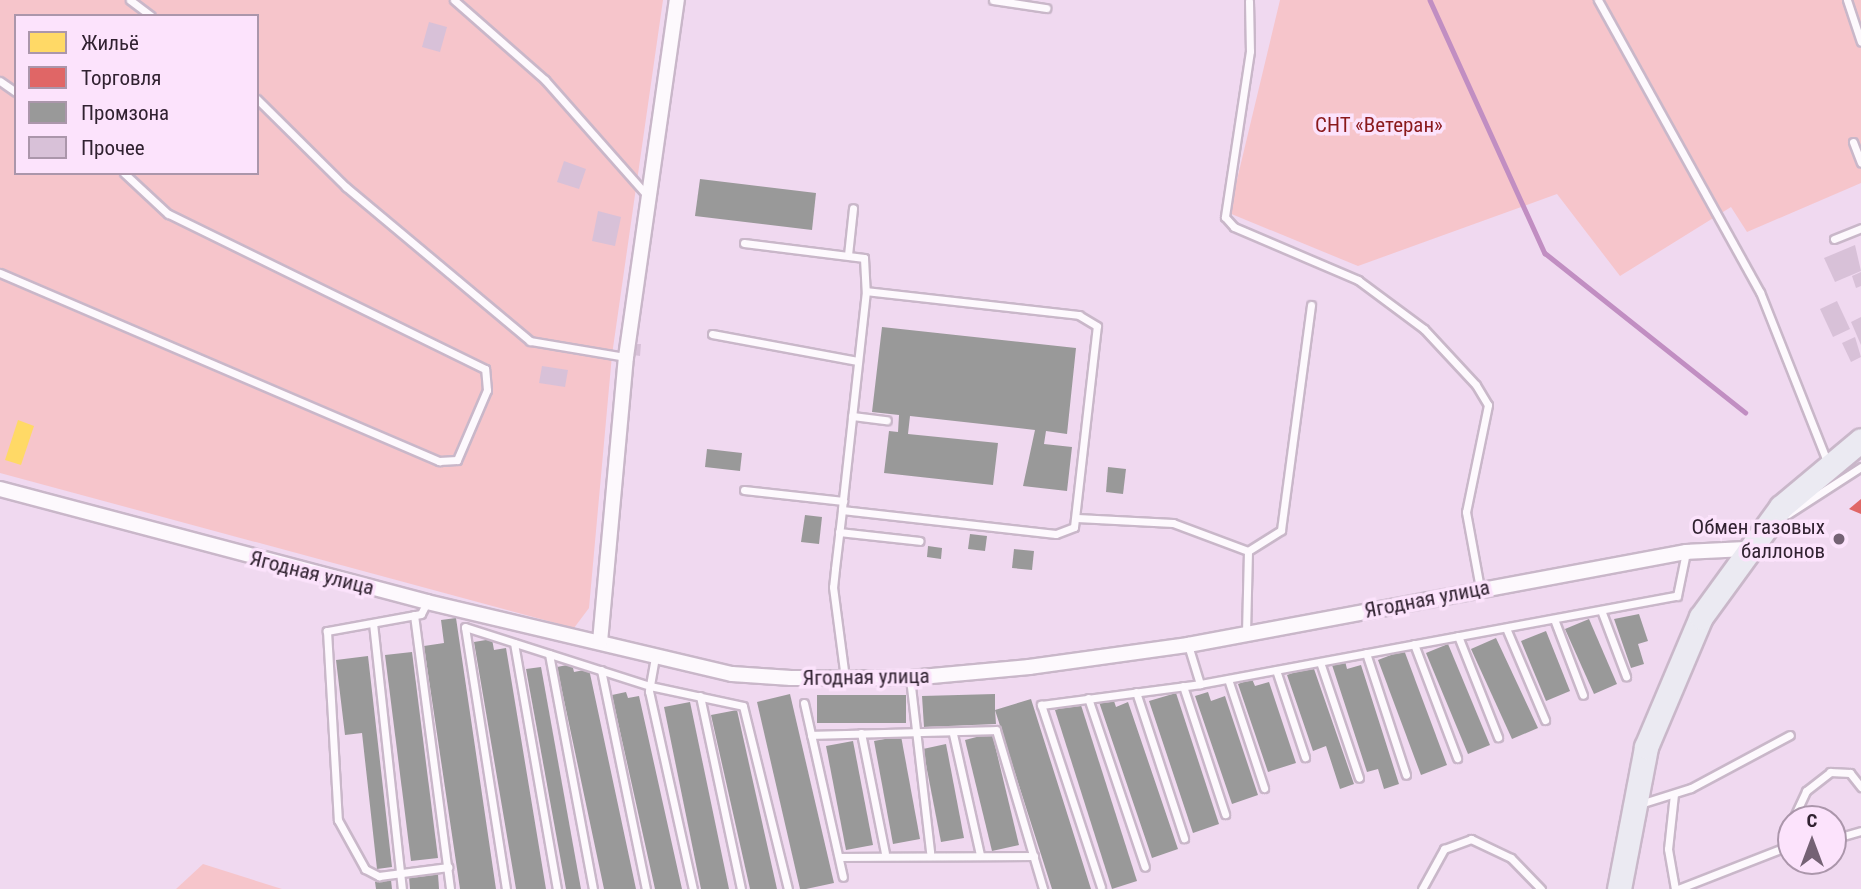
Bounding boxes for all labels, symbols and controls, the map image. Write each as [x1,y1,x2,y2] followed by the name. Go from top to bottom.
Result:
[14,14,259,175] legend
[81,31,139,55] text: Жильё
[81,66,161,90] text: Торговля
[81,101,169,125] text: Промзона
[1315,112,1443,138] park label: СНТ «Ветеран»
[81,136,145,160] text: Прочее
[1692,514,1825,564] place label: Обмен газовых баллонов
[1831,531,1847,547] marker: Обмен газовых баллонов
[247,545,377,601] street label: Ягодная улица
[1362,575,1492,623] street label: Ягодная улица
[802,663,930,691] street label: Ягодная улица
[1777,805,1847,875] north arrow
[1807,809,1817,832] text: С

